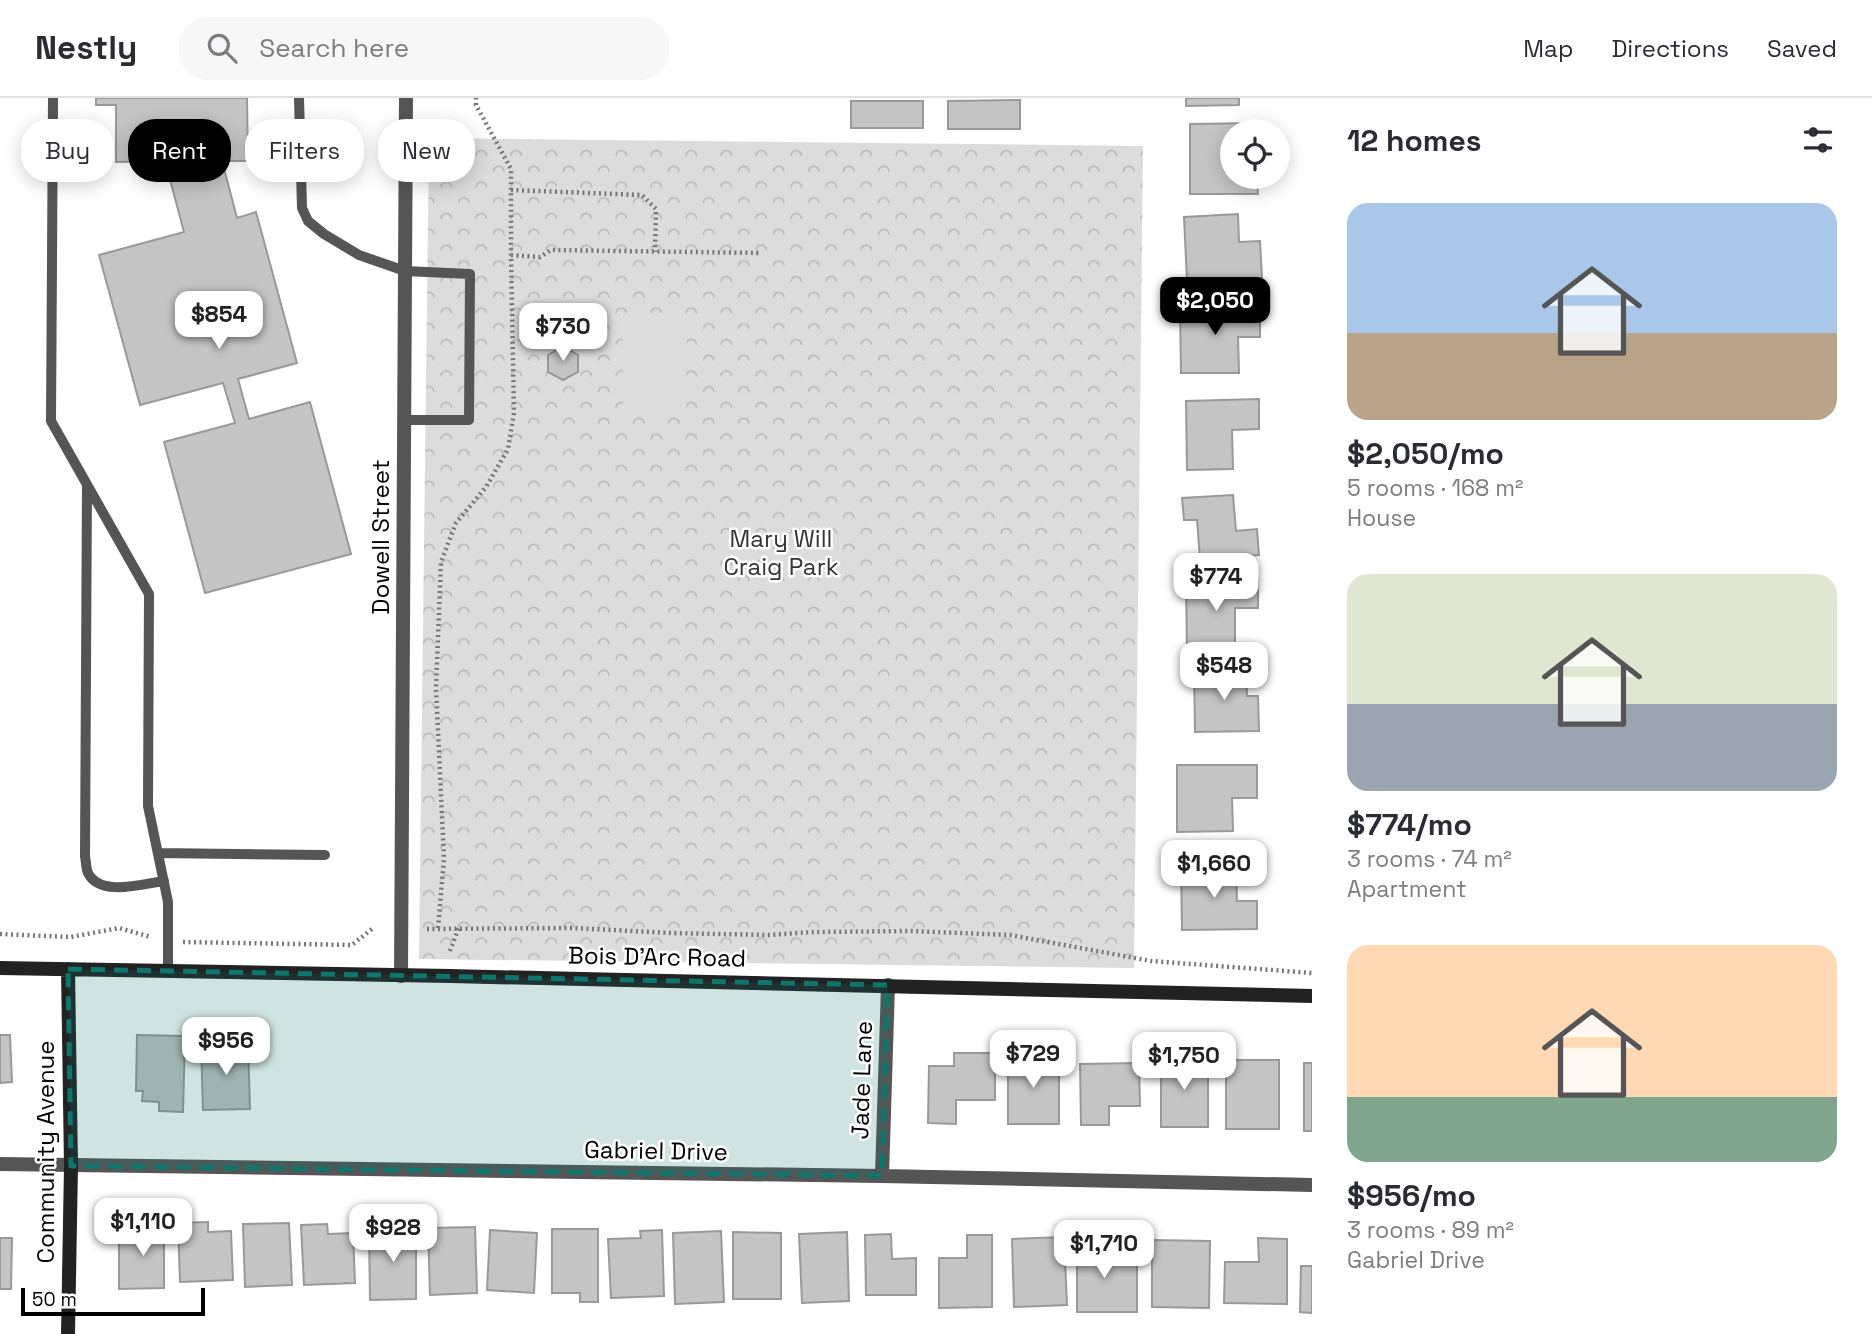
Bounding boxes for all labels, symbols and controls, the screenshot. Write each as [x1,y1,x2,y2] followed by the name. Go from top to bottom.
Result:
[179,17,669,80] search box
[35,27,137,69] text: Nestly
[203,29,241,67] icon: search
[259,31,409,65] text: Search here
[1523,33,1573,64] text: Map
[1611,33,1729,64] text: Directions
[1767,33,1837,64] text: Saved
[21,119,114,182] chip: Buy
[128,119,231,182] chip: Rent
[245,119,364,182] chip: Filters
[378,119,475,182] chip: New
[1220,119,1290,189] map controls
[1220,119,1290,189] button: locate
[1347,121,1482,160] text: 12 homes
[1799,121,1837,159] icon: filters
[1529,248,1655,374] icon: home
[1158,278,1272,337] pin: $2,050
[1176,285,1254,315] text: $2,050
[178,292,260,351] pin: $854
[191,299,247,329] text: $854
[522,303,604,363] pin: $730
[535,311,591,341] text: $730
[1347,434,1504,473] text: $2,050/mo
[365,460,396,614] street label: Dowell Street
[1347,473,1524,503] text: 5 rooms · 168 m²
[1347,503,1416,533] text: House
[723,523,839,582] park label: Mary Will Craig Park
[1175,554,1257,613] pin: $774
[1190,561,1243,591] text: $774
[1529,619,1655,745] icon: home
[1183,642,1265,702] pin: $548
[1196,650,1252,680] text: $548
[1347,805,1472,844] text: $774/mo
[1157,840,1271,900] pin: $1,660
[1347,844,1512,874] text: 3 rooms · 74 m²
[1177,848,1251,878] text: $1,660
[1347,874,1467,904] text: Apartment
[568,939,746,974] street label: Bois D'Arc Road
[1529,990,1655,1116] icon: home
[185,1018,267,1077] pin: $956
[844,1020,879,1140] street label: Jade Lane
[198,1025,254,1055] text: $956
[992,1030,1074,1090] pin: $729
[1127,1032,1241,1092] pin: $1,750
[1006,1038,1060,1068] text: $729
[1148,1040,1220,1070] text: $1,750
[30,1041,61,1263] street label: Community Avenue
[584,1134,728,1167] street label: Gabriel Drive
[1347,1176,1476,1215] text: $956/mo
[86,1198,200,1258] pin: $1,110
[352,1204,434,1264] pin: $928
[110,1206,176,1236] text: $1,110
[365,1212,421,1242] text: $928
[1347,1215,1514,1245] text: 3 rooms · 89 m²
[1047,1220,1161,1280] pin: $1,710
[1070,1228,1138,1258] text: $1,710
[1347,1245,1485,1275] text: Gabriel Drive
[21,1285,205,1317] scale bar
[32,1287,77,1312] text: 50 m

